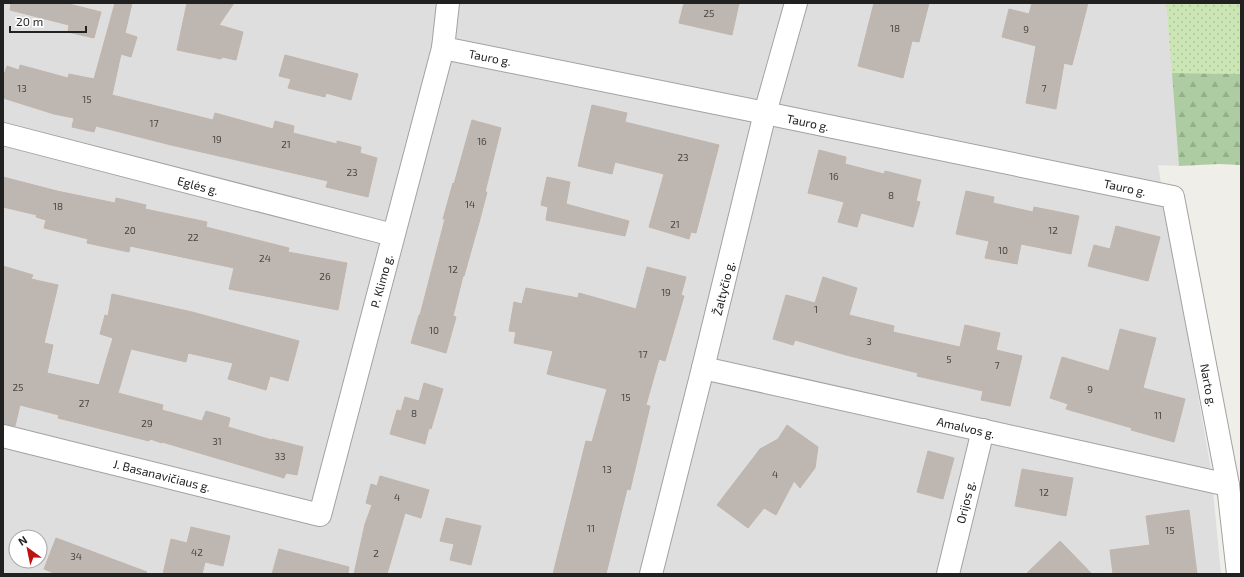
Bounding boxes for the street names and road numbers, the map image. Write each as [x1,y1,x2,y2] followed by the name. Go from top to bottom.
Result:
[468,46,512,68] street label: Tauro g.
[786,111,830,133] street label: Tauro g.
[176,173,220,197] street label: Eglės g.
[1103,176,1147,198] street label: Tauro g.
[367,253,395,309] street label: P. Klimo g.
[709,259,737,317] street label: Žaltyčio g.
[1198,362,1220,408] street label: Narto g.
[936,414,996,440] street label: Amalvos g.
[112,456,212,494] street label: J. Basanavičiaus g.
[953,479,978,525] street label: Orijos g.

